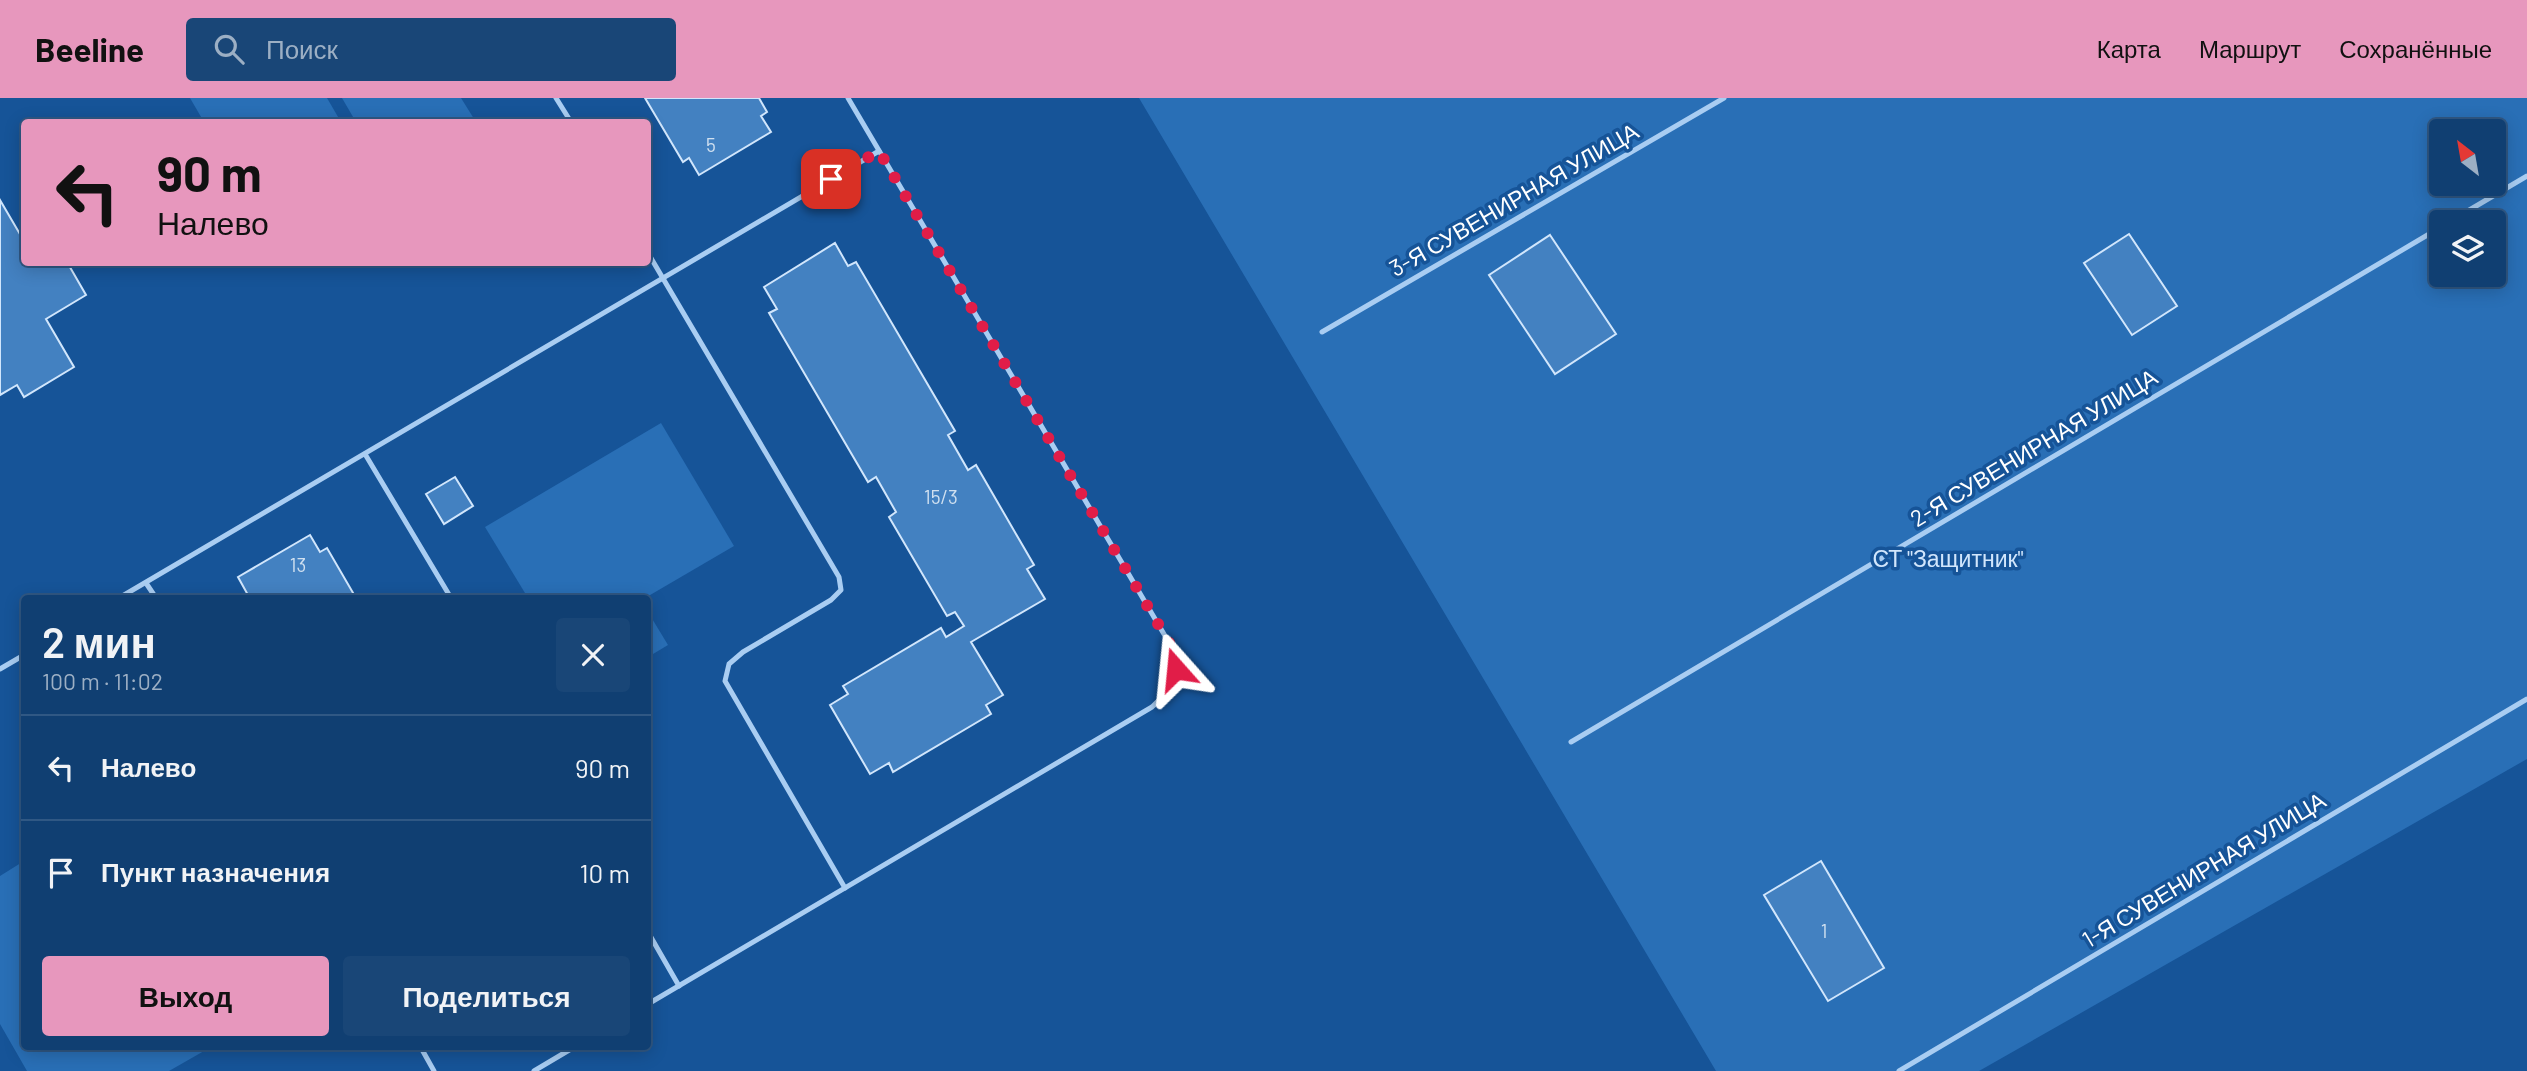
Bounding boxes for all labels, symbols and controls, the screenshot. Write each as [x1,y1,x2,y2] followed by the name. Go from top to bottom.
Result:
[186,18,676,81] search box
[35,29,144,69] text: Beeline
[210,30,248,68] icon: search
[266,33,338,64] text: Поиск
[2097,34,2161,63] text: Карта
[2199,34,2301,63] text: Маршрут
[2339,34,2492,63] text: Сохранённые
[1384,116,1643,282] street label: 3-Я СУВЕНИРНАЯ УЛИЦА
[2429,119,2506,196] north arrow
[2429,119,2506,287] map controls
[706,133,716,156] house number: 5
[157,143,262,202] text: 90 m
[42,147,133,238] icon: left
[801,149,861,209] pin
[812,160,850,198] icon: arrive
[157,203,269,241] text: Налево
[2429,210,2506,287] button: layers
[1905,362,2163,532] street label: 2-Я СУВЕНИРНАЯ УЛИЦА
[924,485,958,508] house number: 15/3
[1872,544,2024,572] park label: СТ "Защитник"
[290,553,306,576] house number: 13
[42,616,156,666] text: 2 мин
[556,618,630,692] button: close
[1139,632,1213,706] position arrow
[42,667,163,695] text: 100 m · 11:02
[42,749,80,787] icon: left
[101,751,196,782] text: Налево
[575,752,630,783] text: 90 m
[2077,785,2331,953] street label: 1-Я СУВЕНИРНАЯ УЛИЦА
[42,854,80,892] icon: arrive
[101,856,330,887] text: Пункт назначения
[580,857,630,888] text: 10 m
[1821,919,1827,942] house number: 1
[42,956,329,1036] button: Выход
[343,956,630,1036] button: Поделиться

